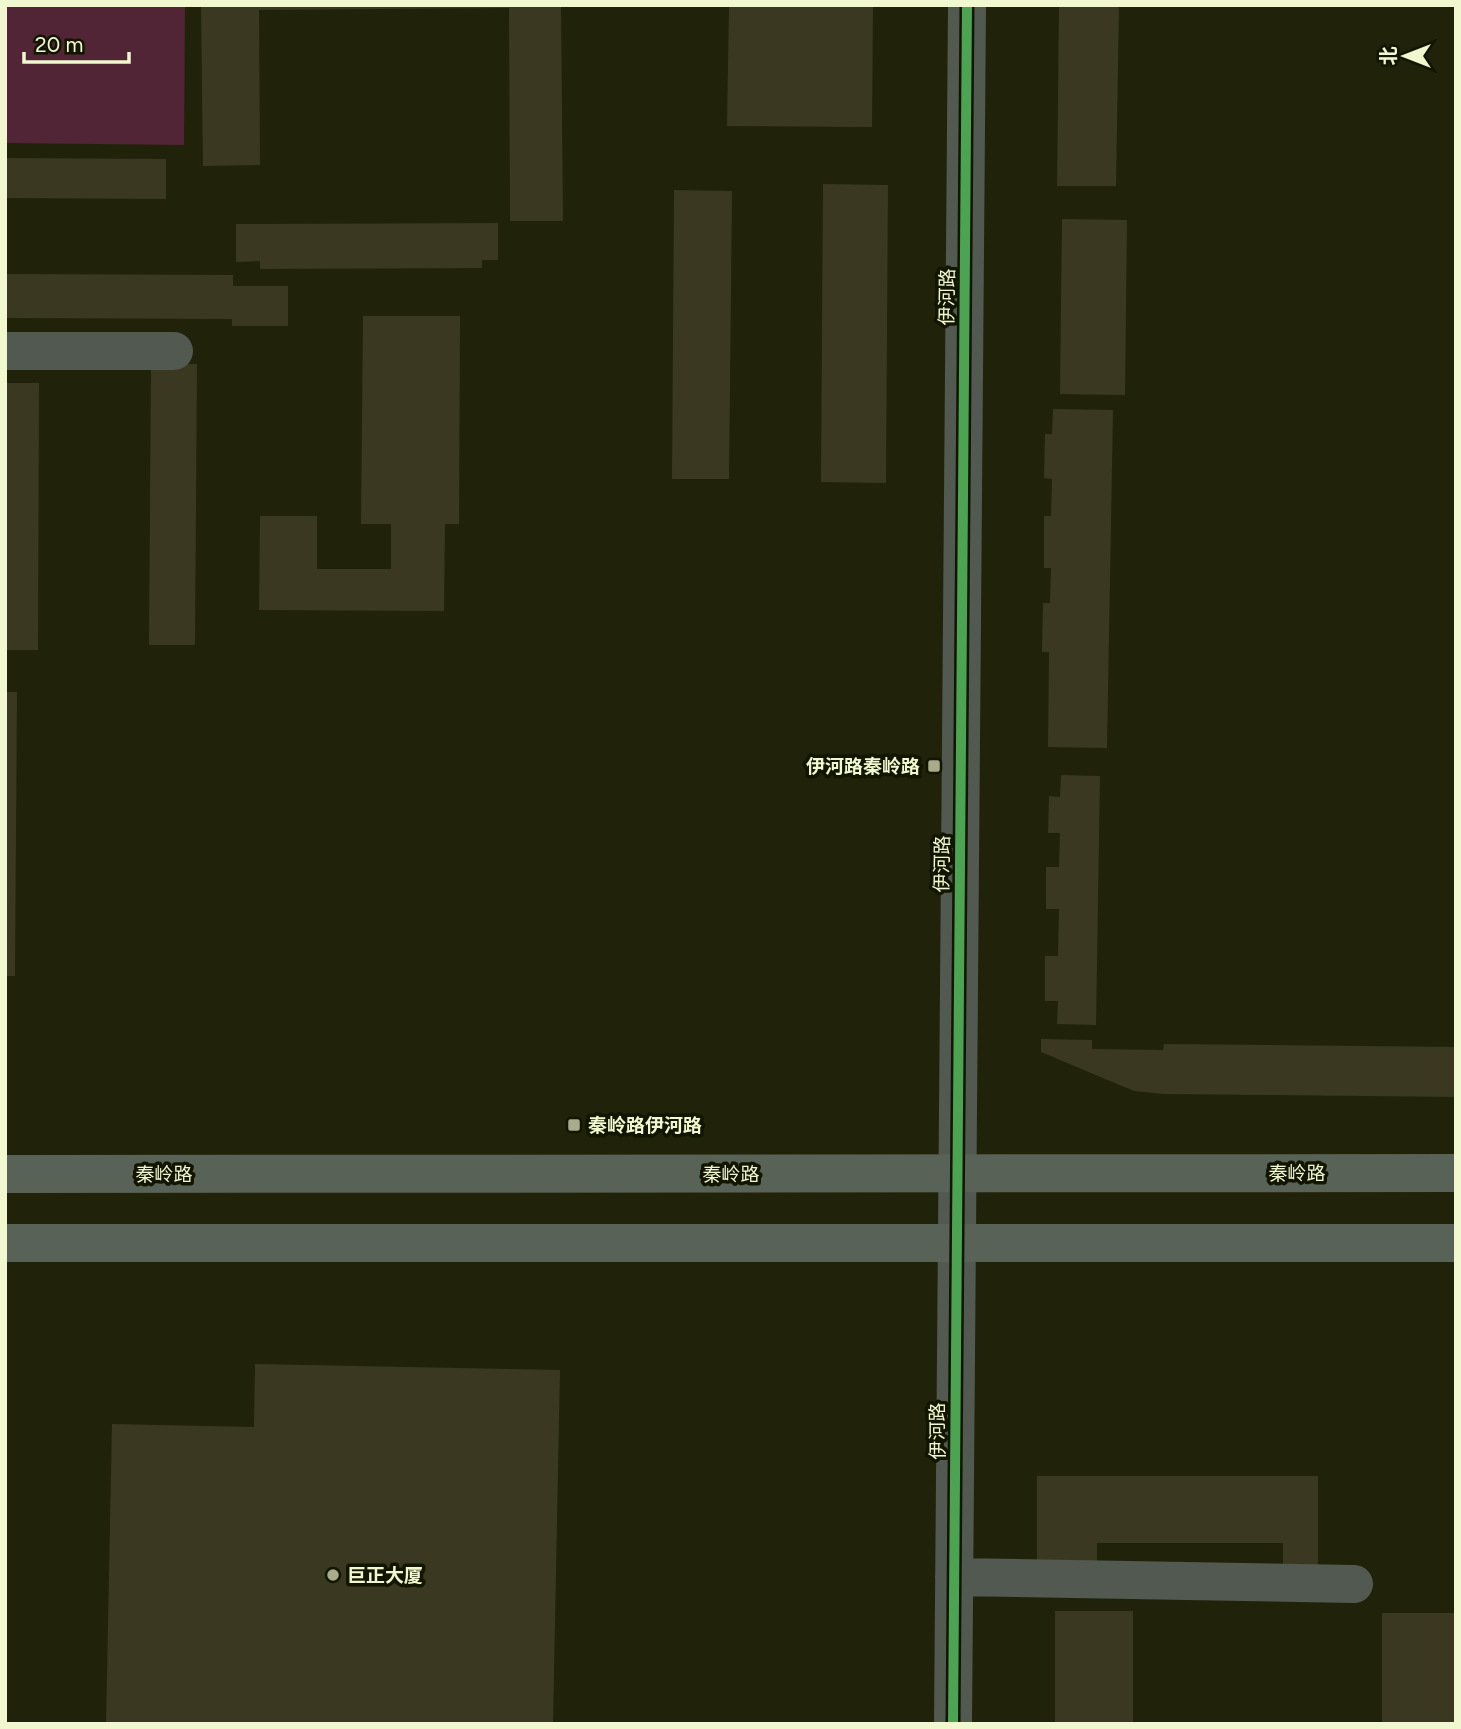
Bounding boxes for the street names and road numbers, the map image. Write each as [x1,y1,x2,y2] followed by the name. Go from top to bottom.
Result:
[935,268,959,326] street label: 伊河路
[930,835,954,893] street label: 伊河路
[1268,1162,1326,1185] street label: 秦岭路
[135,1163,193,1186] street label: 秦岭路
[702,1163,760,1186] street label: 秦岭路
[926,1402,949,1460] street label: 伊河路

